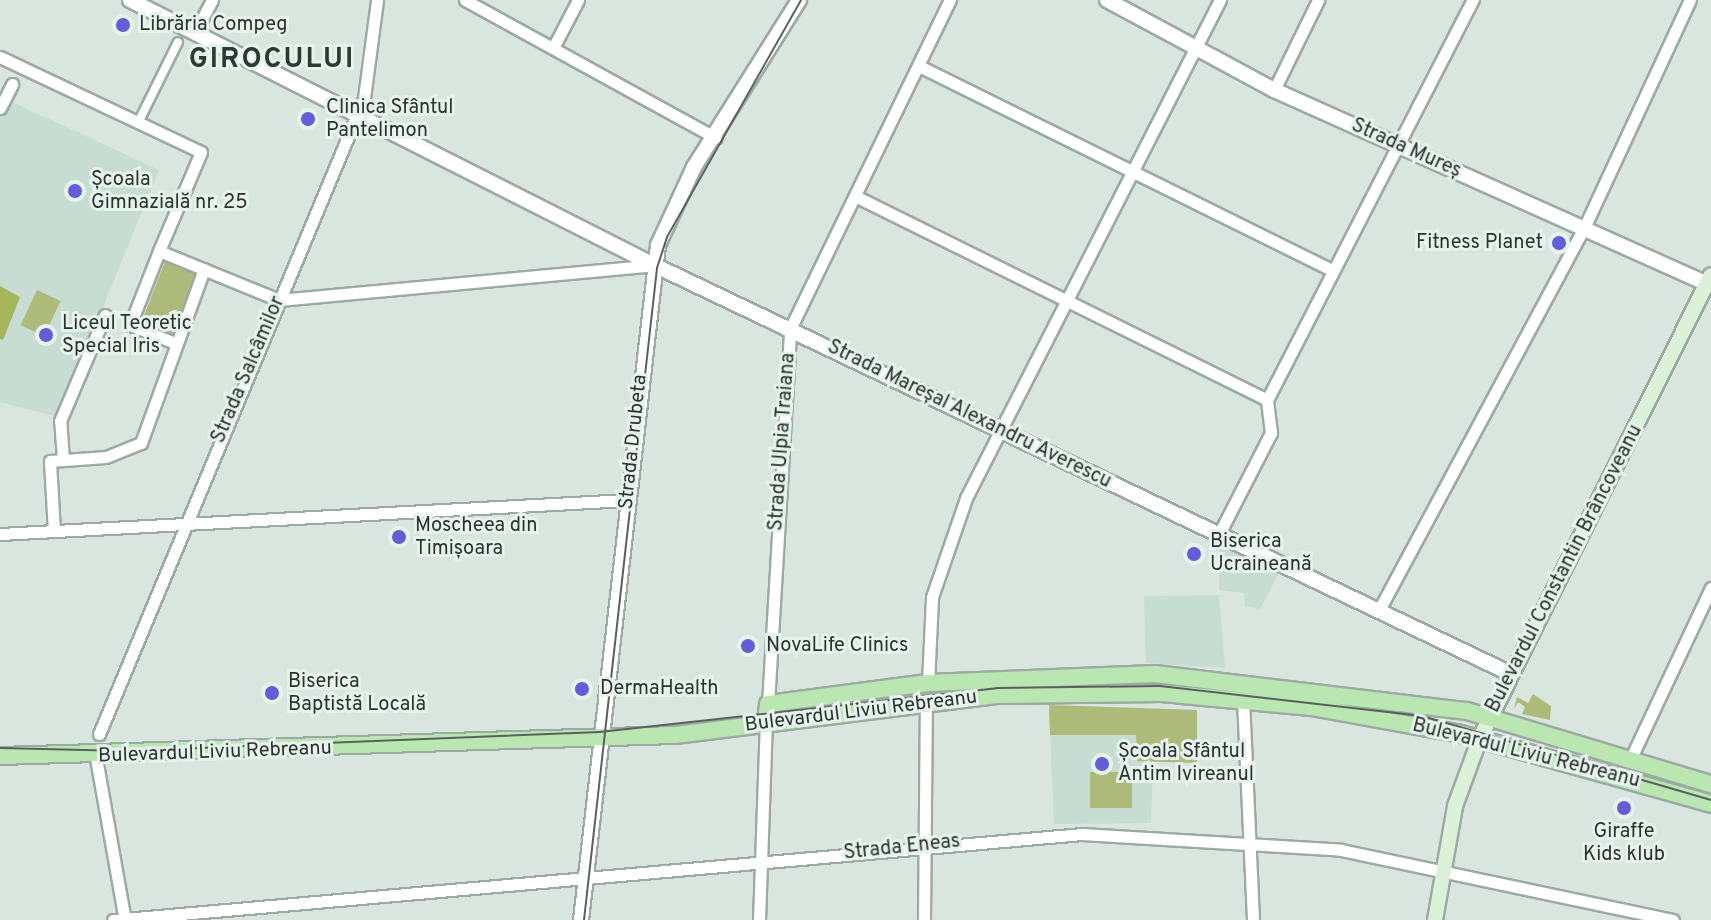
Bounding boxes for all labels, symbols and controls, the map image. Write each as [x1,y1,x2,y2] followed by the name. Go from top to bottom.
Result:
[139,13,288,37] place label: Librăria Compeg
[114,16,132,34] marker: Librăria Compeg
[189,43,355,77] district label: GIROCULUI
[326,96,454,143] place label: Clinica Sfântul Pantelimon
[297,108,319,130] marker: Clinica Sfântul Pantelimon
[1347,114,1465,184] street label: Strada Mureș
[91,168,248,215] place label: Școala Gimnazială nr. 25
[66,182,84,200] marker: Școala Gimnazială nr. 25
[1416,231,1543,255] place label: Fitness Planet
[1550,234,1568,252] marker: Fitness Planet
[207,293,291,447] street label: Strada Salcâmilor
[62,312,192,359] place label: Liceul Teoretic Special Iris
[37,326,55,344] marker: Liceul Teoretic Special Iris
[822,335,1116,495] street label: Strada Mareșal Alexandru Averescu
[765,352,801,532] street label: Strada Ulpia Traiana
[615,373,653,511] street label: Strada Drubeta
[1482,421,1648,717] street label: Bulevardul Constantin Brâncoveanu
[415,514,537,561] place label: Moscheea din Timișoara
[390,528,408,546] marker: Moscheea din Timișoara
[1210,530,1312,577] place label: Biserica Ucraineană
[1185,545,1203,563] marker: Biserica Ucraineană
[766,634,908,658] place label: NovaLife Clinics
[737,635,759,657] marker: NovaLife Clinics
[288,670,426,717] place label: Biserica Baptistă Locală
[600,677,719,701] place label: DermaHealth
[571,678,593,700] marker: DermaHealth
[263,684,281,702] marker: Biserica Baptistă Locală
[744,686,978,738] street label: Bulevardul Liviu Rebreanu
[1410,714,1642,794] street label: Bulevardul Liviu Rebreanu
[98,737,332,769] street label: Bulevardul Liviu Rebreanu
[1118,740,1254,787] place label: Școala Sfântul Antim Ivireanul
[1093,755,1111,773] marker: Școala Sfântul Antim Ivireanul
[1615,799,1633,817] marker: Giraffe Kids klub
[1583,820,1665,867] place label: Giraffe Kids klub
[842,830,962,866] street label: Strada Eneas

